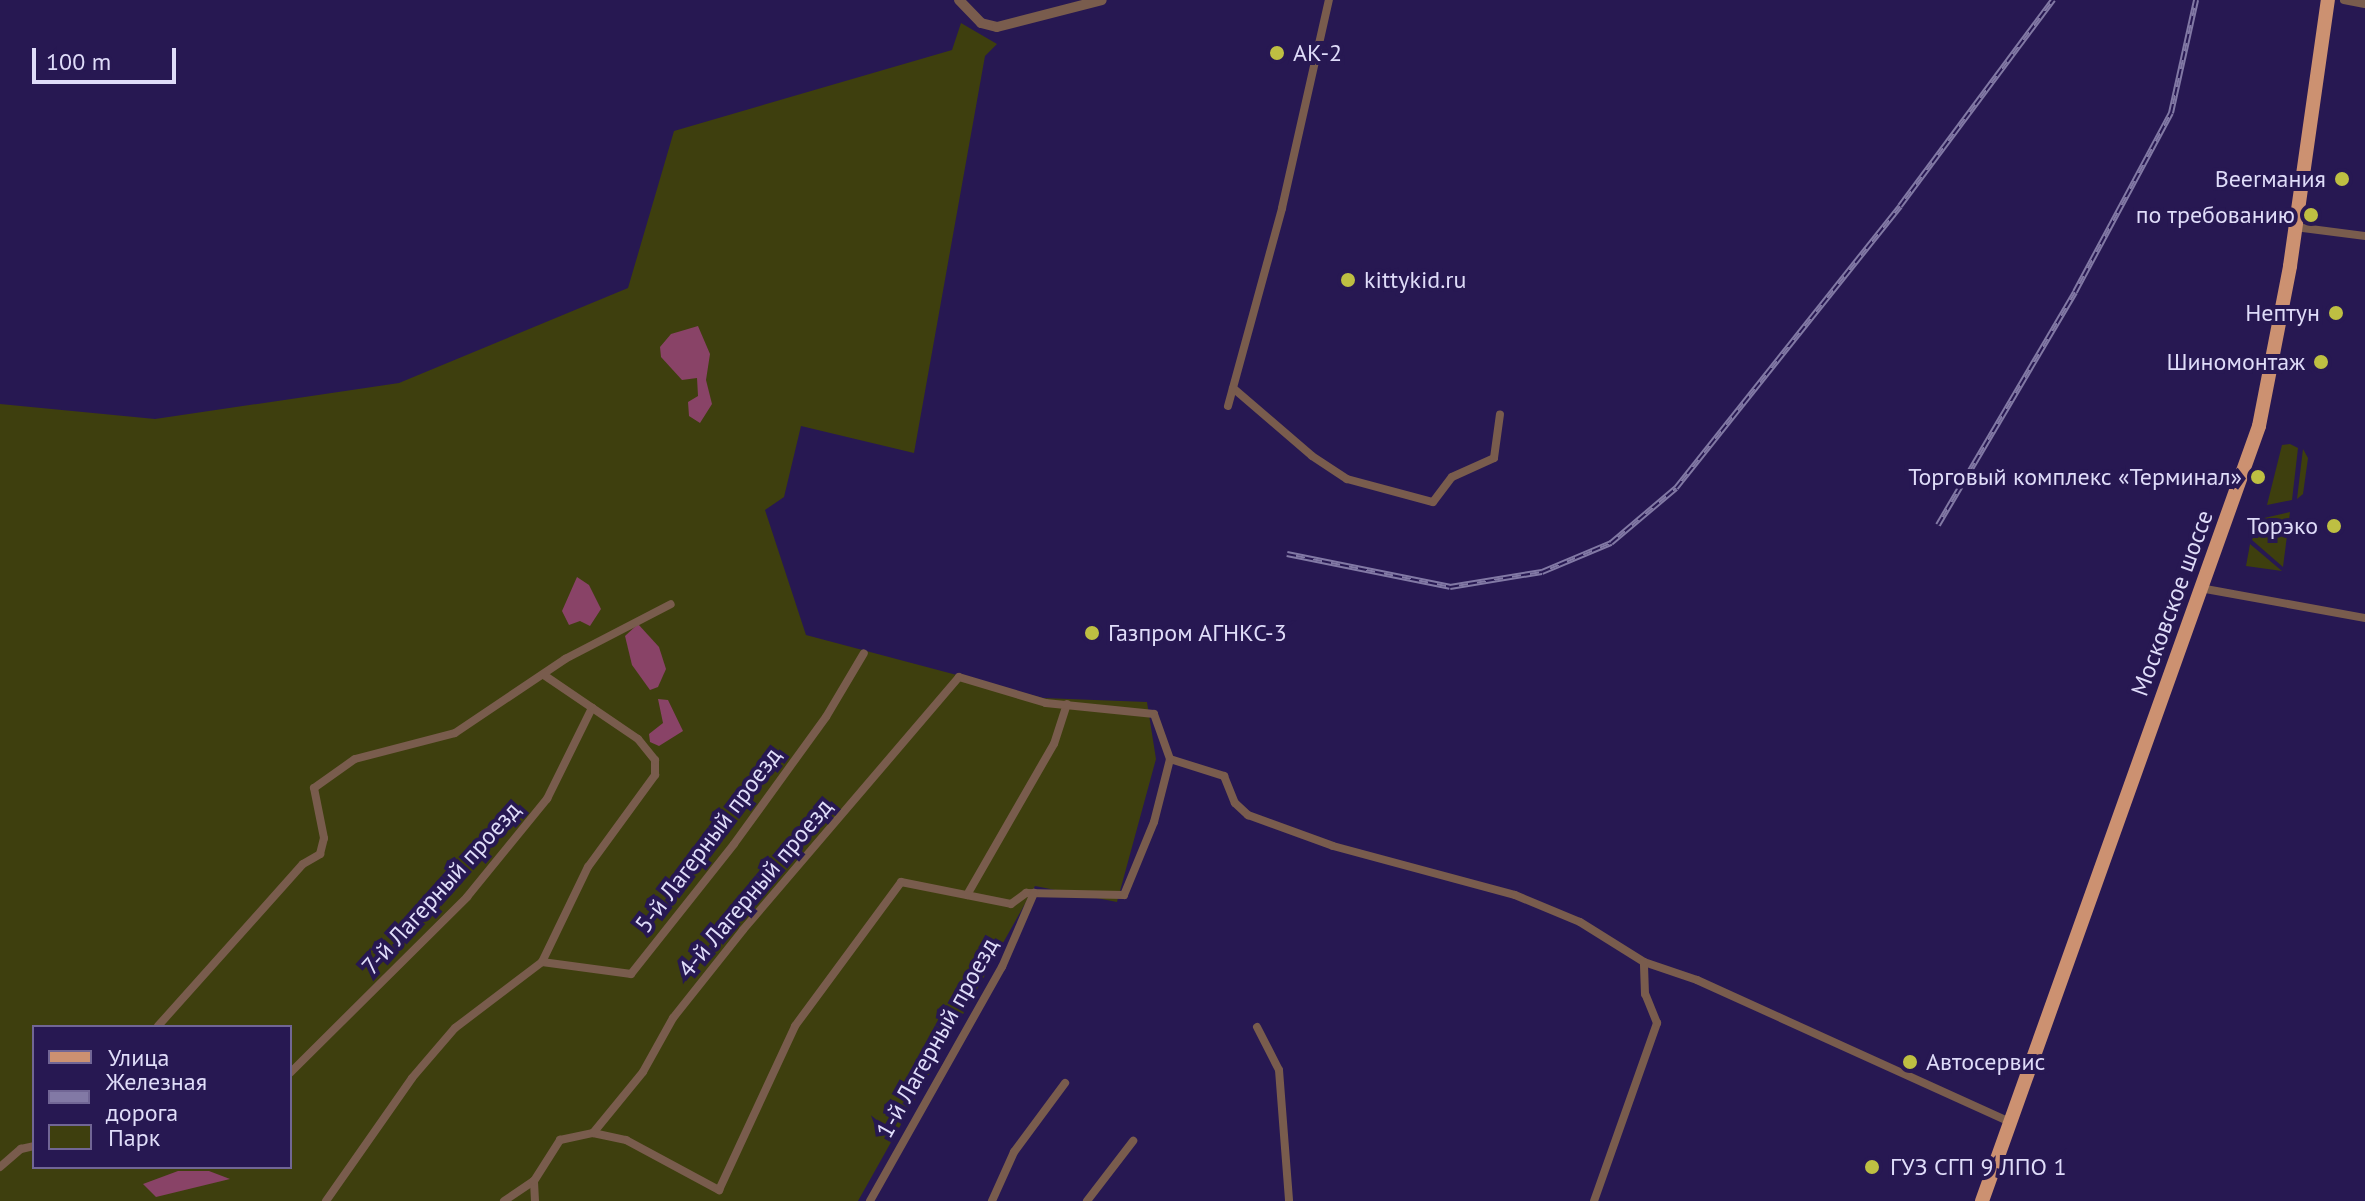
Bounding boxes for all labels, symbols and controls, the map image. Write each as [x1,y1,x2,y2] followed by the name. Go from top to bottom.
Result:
[36,32,180,82] scale bar
[1293,39,1342,67] place label: АК-2
[1268,44,1286,62] marker: АК-2
[46,46,111,77] text: 100 m
[2215,165,2326,193] place label: Beerмания
[2333,170,2351,188] marker: Beerмания
[2135,201,2295,229] place label: по требованию
[2302,206,2320,224] marker: по требованию
[1364,266,1466,294] place label: kittykid.ru
[1339,271,1357,289] marker: kittykid.ru
[2245,299,2320,327] place label: Нептун
[2327,304,2345,322] marker: Нептун
[2166,348,2305,376] place label: Шиномонтаж
[2312,353,2330,371] marker: Шиномонтаж
[1908,463,2242,491] place label: Торговый комплекс «Терминал»
[2249,468,2267,486] marker: Торговый комплекс «Терминал»
[2125,506,2219,700] street label: Московское шоссе
[2247,512,2318,540] place label: Торэко
[2325,517,2343,535] marker: Торэко
[1108,619,1288,647] place label: Газпром АГНКС-3
[1083,624,1101,642] marker: Газпром АГНКС-3
[629,742,787,938] street label: 5-й Лагерный проезд
[672,793,838,983] street label: 4-й Лагерный проезд
[356,796,526,980] street label: 7-й Лагерный проезд
[870,933,1004,1143] street label: 1-й Лагерный проезд
[32,1025,292,1169] legend
[108,1042,169,1073] text: Улица
[1926,1048,2045,1076] place label: Автосервис
[1901,1053,1919,1071] marker: Автосервис
[106,1066,207,1128] text: Железная дорога
[108,1122,160,1153] text: Парк
[1890,1153,2067,1181] place label: ГУЗ СГП 9 ЛПО 1
[1861,1156,1883,1178] marker: ГУЗ СГП 9 ЛПО 1

